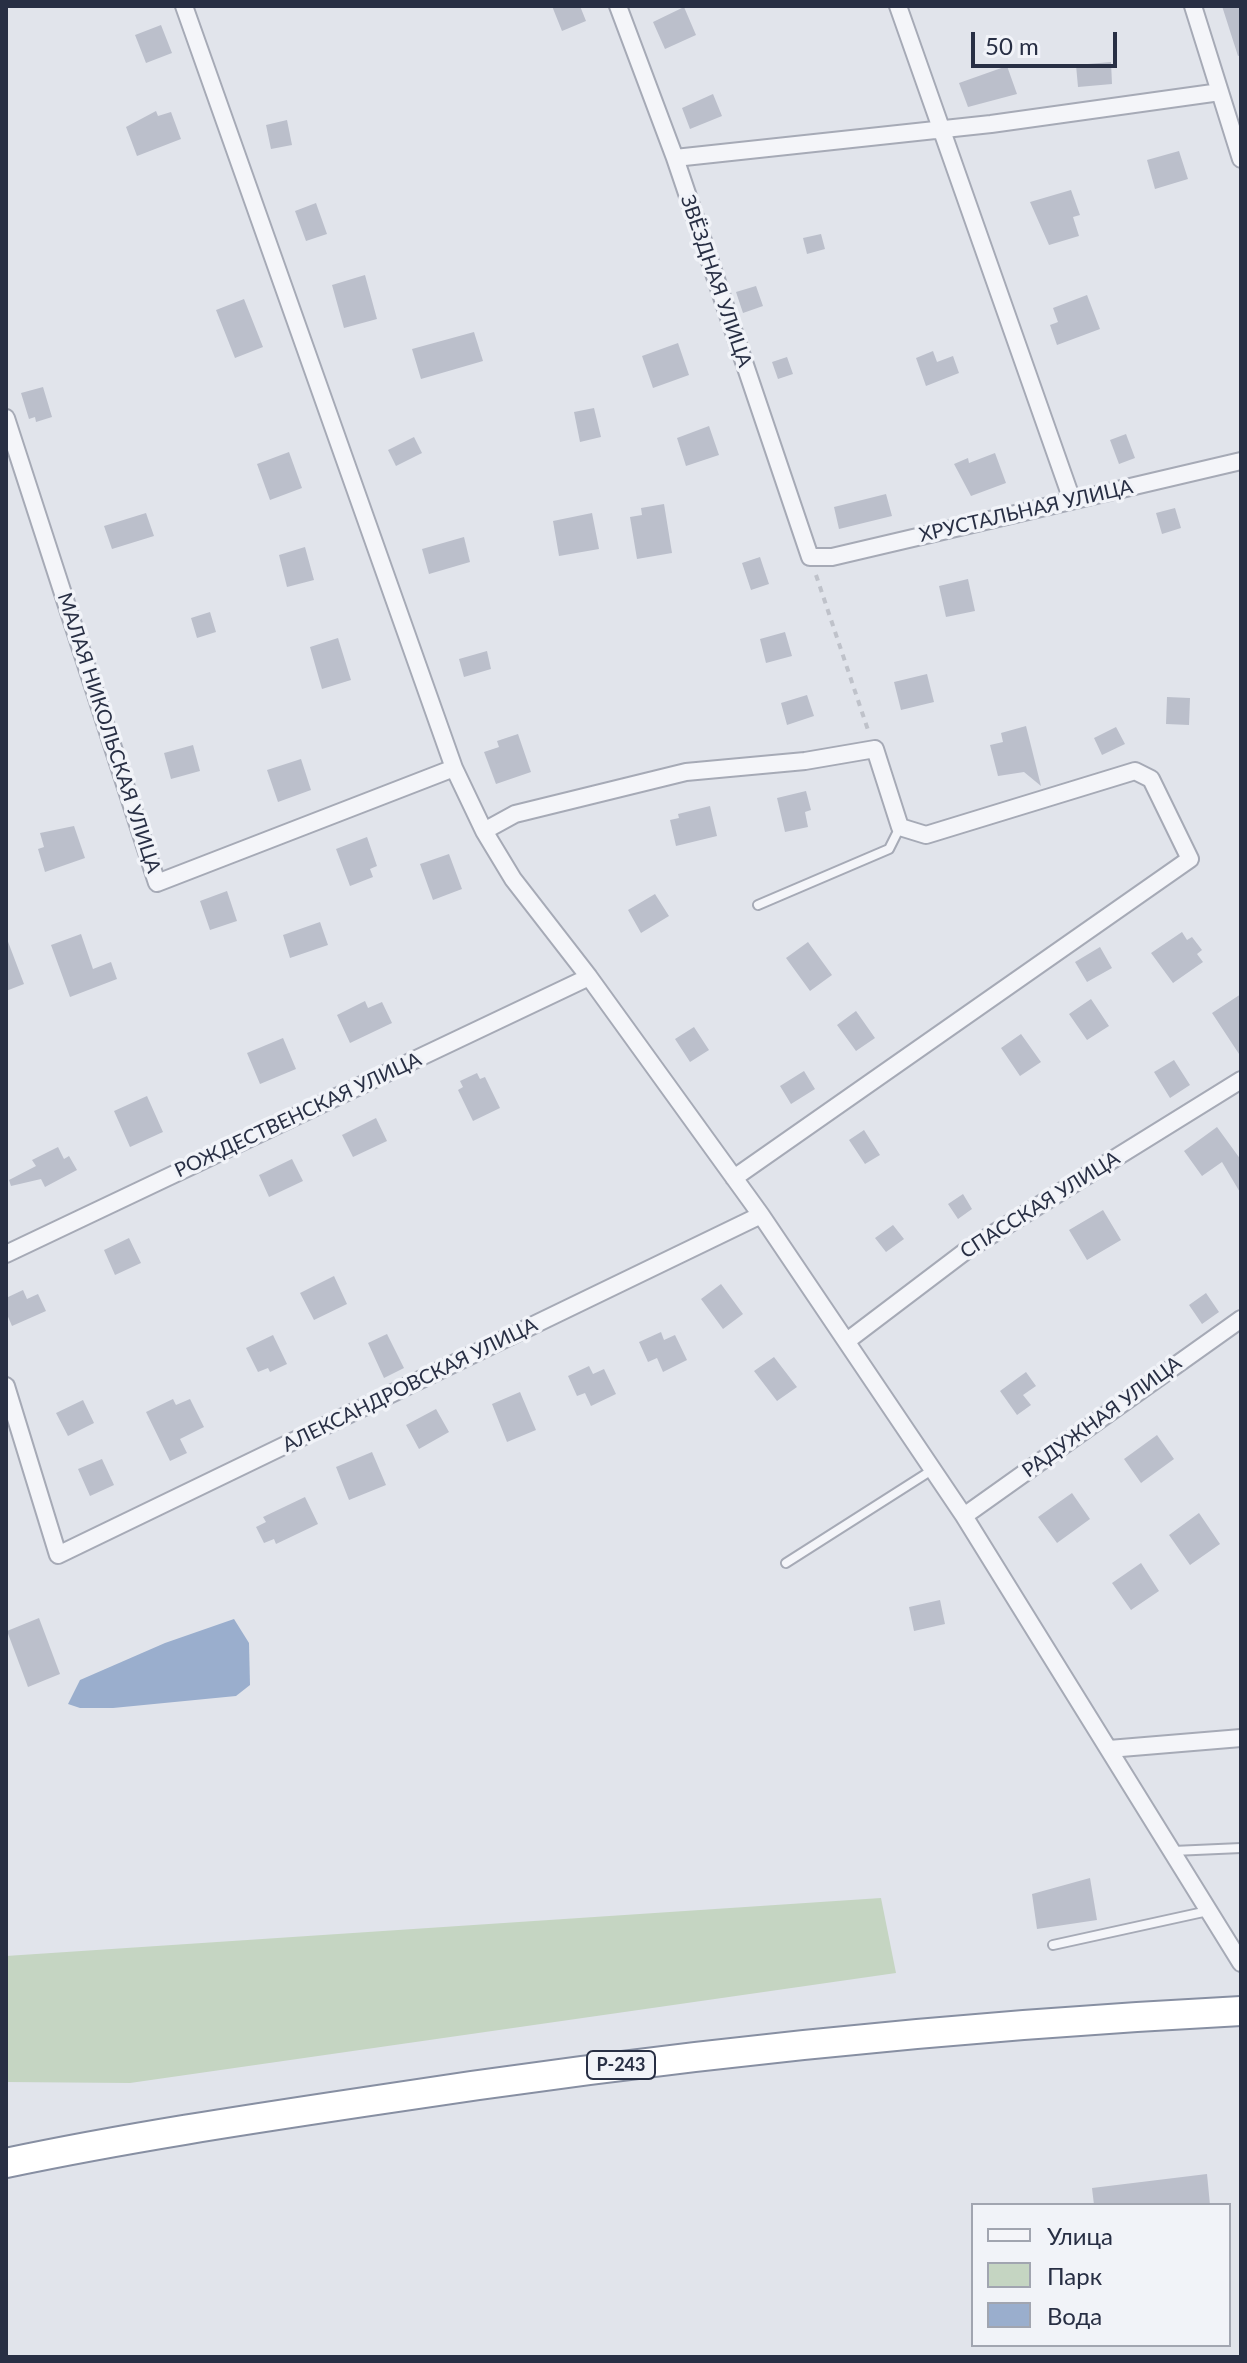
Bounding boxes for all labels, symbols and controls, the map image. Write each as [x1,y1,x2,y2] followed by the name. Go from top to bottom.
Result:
[975,16,1121,66] scale bar
[985,31,1039,60] text: 50 m
[675,192,757,370] street label: ЗВЁЗДНАЯ УЛИЦА
[917,475,1135,547] street label: ХРУСТАЛЬНАЯ УЛИЦА
[52,590,166,876] street label: МАЛАЯ НИКОЛЬСКАЯ УЛИЦА
[171,1047,425,1183] street label: РОЖДЕСТВЕНСКАЯ УЛИЦА
[956,1146,1124,1264] street label: СПАССКАЯ УЛИЦА
[279,1313,541,1457] street label: АЛЕКСАНДРОВСКАЯ УЛИЦА
[1018,1351,1186,1483] street label: РАДУЖНАЯ УЛИЦА
[587,2051,655,2079] road number: Р-243
[971,2203,1231,2347] legend
[1047,2221,1113,2250] text: Улица
[1047,2261,1102,2290] text: Парк
[1047,2301,1102,2330] text: Вода

